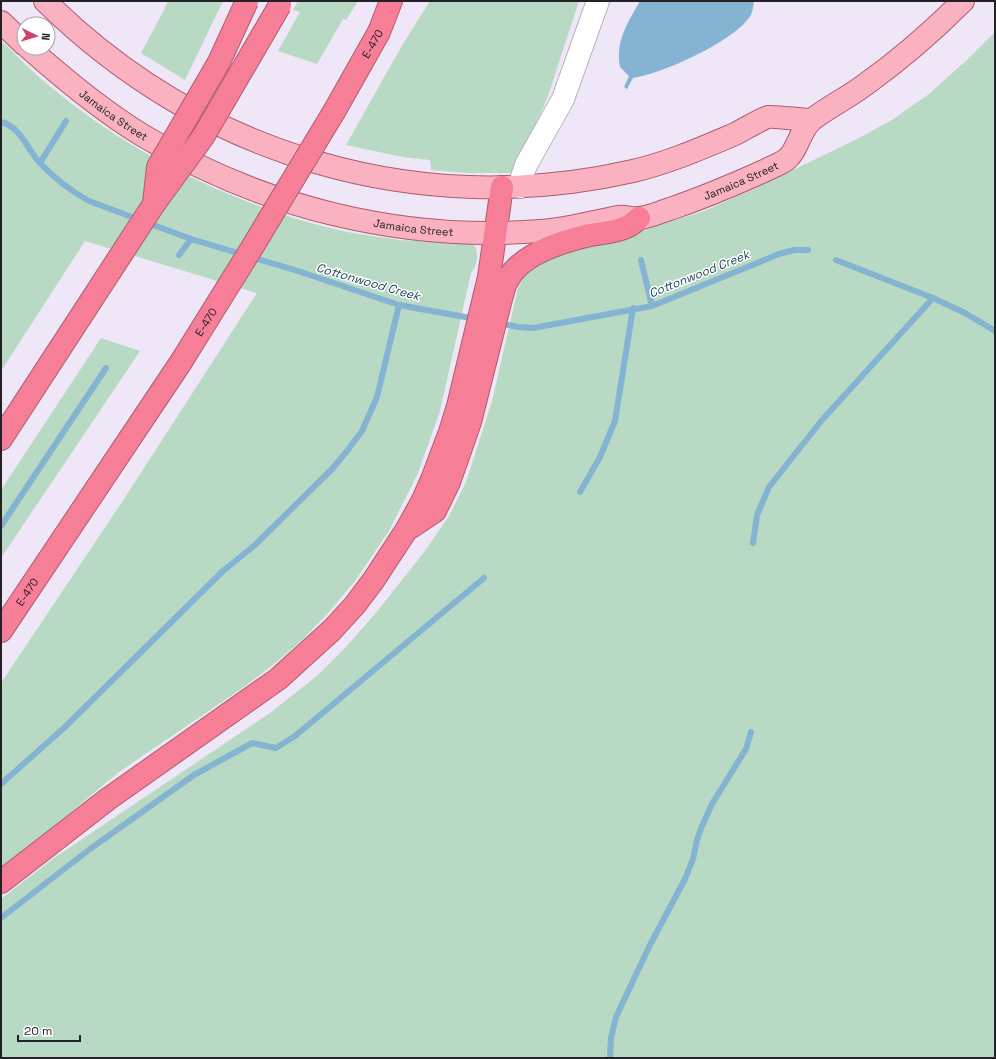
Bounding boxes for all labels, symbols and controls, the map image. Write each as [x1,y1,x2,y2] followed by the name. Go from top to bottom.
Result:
[16,16,56,56] north arrow
[359,27,386,61] street label: E-470
[39,33,53,41] text: N
[76,86,150,144] street label: Jamaica Street
[701,158,781,203] street label: Jamaica Street
[372,216,454,239] street label: Jamaica Street
[646,246,753,301] water label: Cottonwood Creek
[314,260,423,305] water label: Cottonwood Creek
[192,305,220,339] street label: E-470
[13,575,42,609] street label: E-470
[18,1017,80,1043] scale bar
[24,1023,52,1039] text: 20 m

